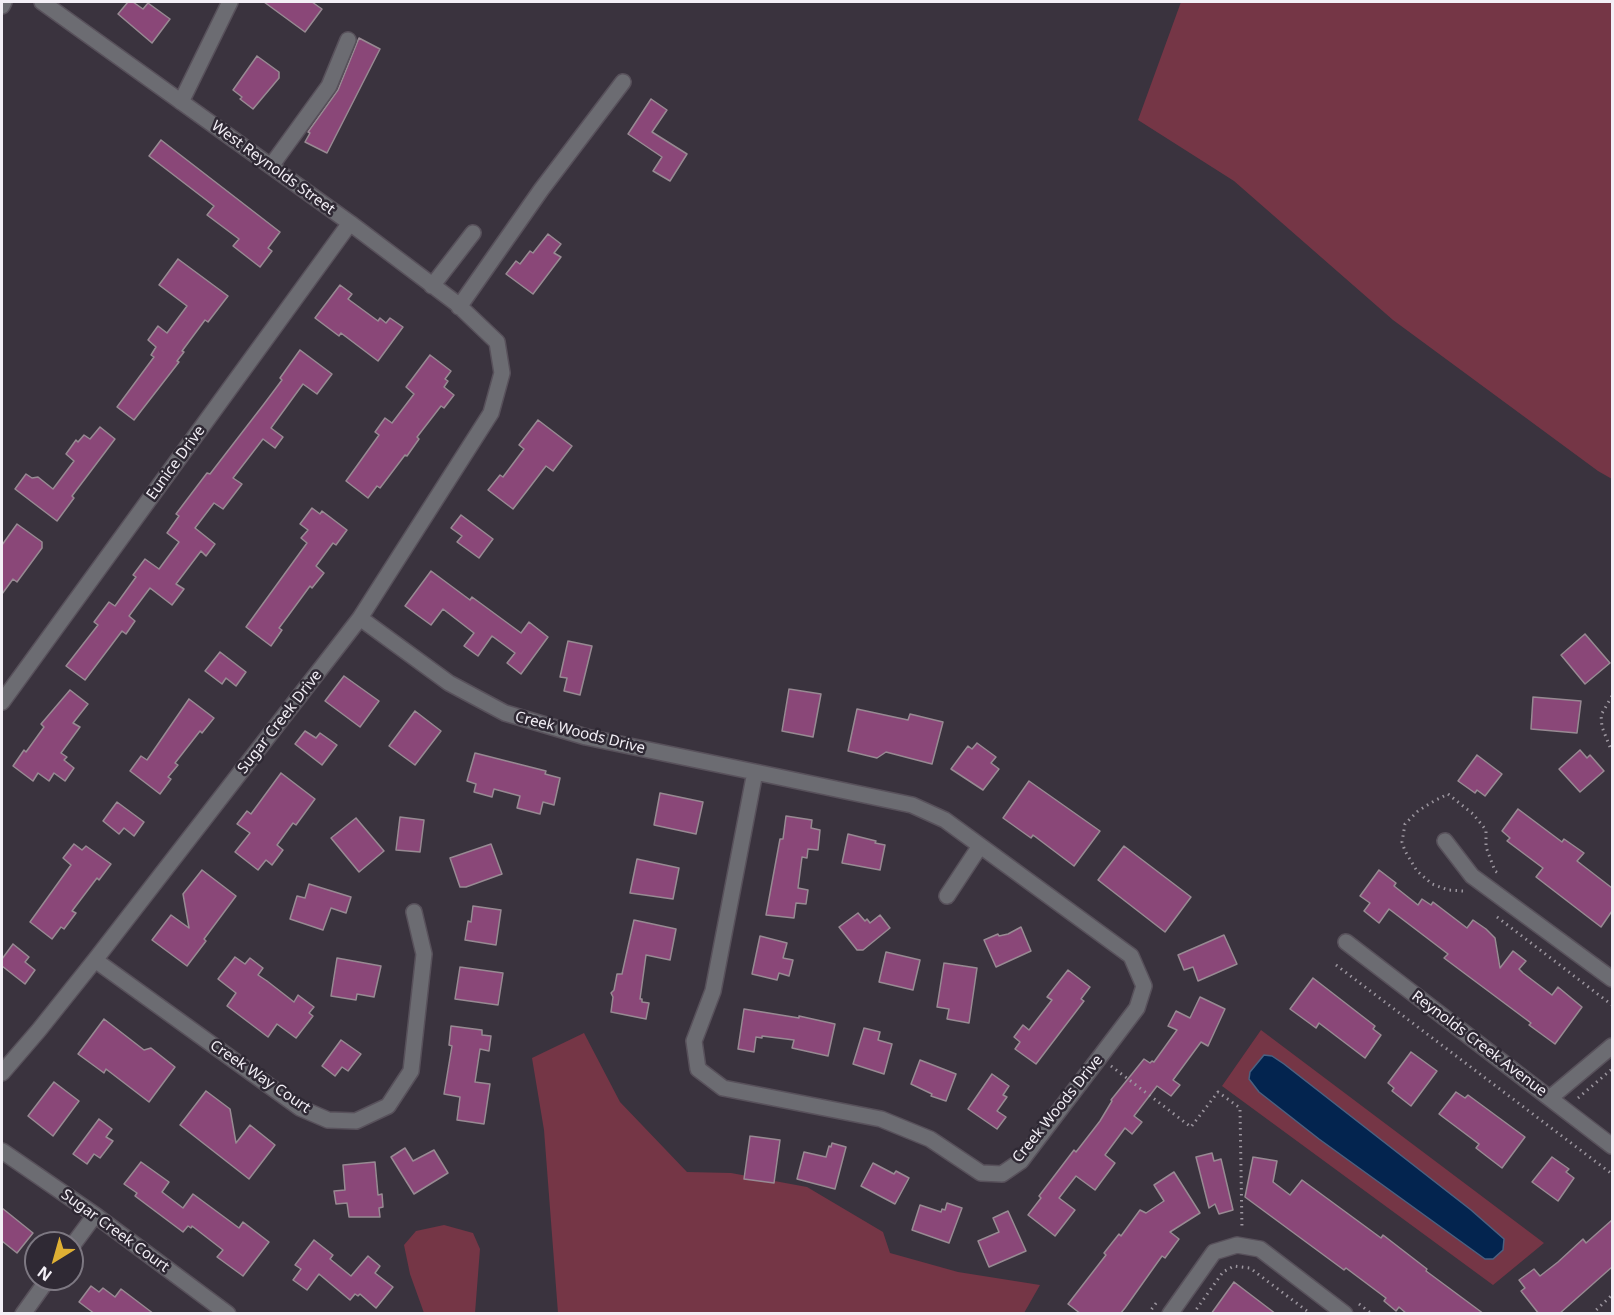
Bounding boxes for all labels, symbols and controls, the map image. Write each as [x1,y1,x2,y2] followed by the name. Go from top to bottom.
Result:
[208,117,338,219] street label: West Reynolds Street
[143,422,209,504] street label: Eunice Drive
[234,667,326,777] street label: Sugar Creek Drive
[513,708,647,758] street label: Creek Woods Drive
[1408,987,1550,1101] street label: Reynolds Creek Avenue
[206,1037,314,1117] street label: Creek Way Court
[1009,1051,1107,1167] street label: Creek Woods Drive
[58,1186,172,1276] street label: Sugar Creek Court
[24,1231,84,1291] north arrow
[33,1261,56,1286] text: N

